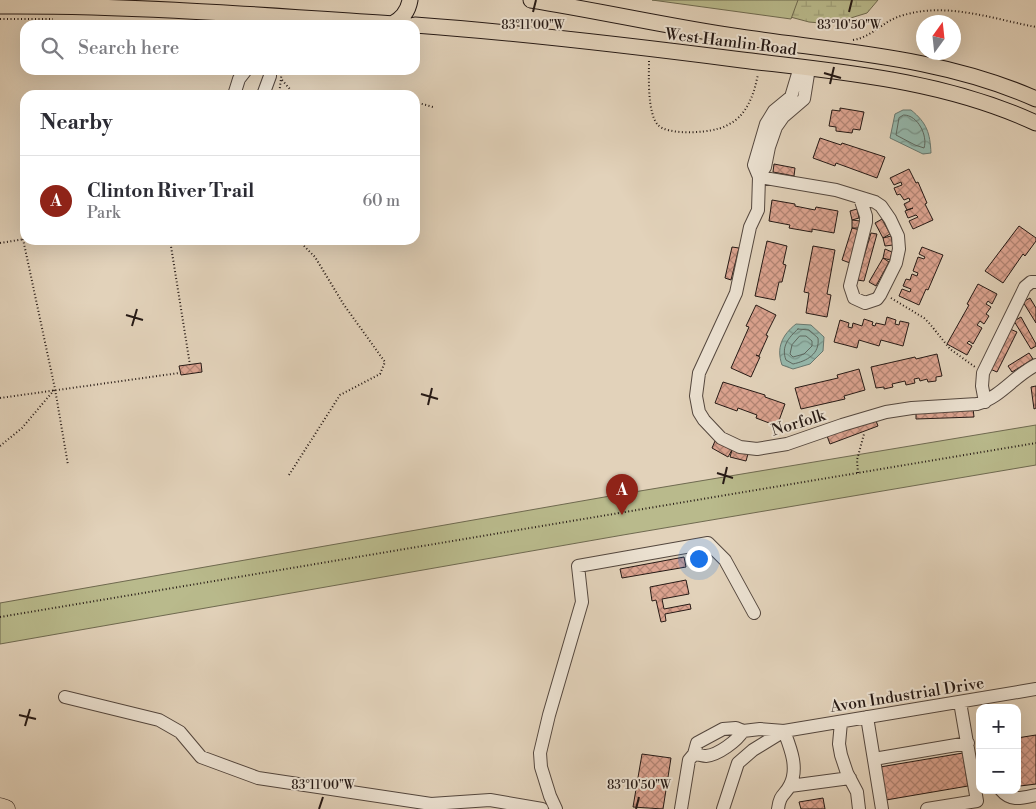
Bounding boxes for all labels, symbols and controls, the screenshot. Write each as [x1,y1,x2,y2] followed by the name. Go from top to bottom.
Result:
[916,15,961,60] north arrow
[501,18,566,33] text: 83°11'00"W
[817,18,882,33] text: 83°10'50"W
[20,20,420,75] search box
[663,24,798,60] street label: West Hamlin Road
[38,34,66,62] icon: search
[78,36,179,60] text: Search here
[40,110,113,136] text: Nearby
[87,179,254,203] text: Clinton River Trail
[50,191,62,211] text: A
[362,191,400,211] text: 60 m
[87,203,120,223] text: Park
[769,405,829,441] street label: Norfolk
[606,474,638,515] pin: A
[686,546,712,572] your location
[828,673,986,717] street label: Avon Industrial Drive
[976,704,1021,794] map controls
[976,704,1021,749] button: +
[976,749,1021,794] button: −
[291,778,356,793] text: 83°11'00"W
[607,778,672,793] text: 83°10'50"W

